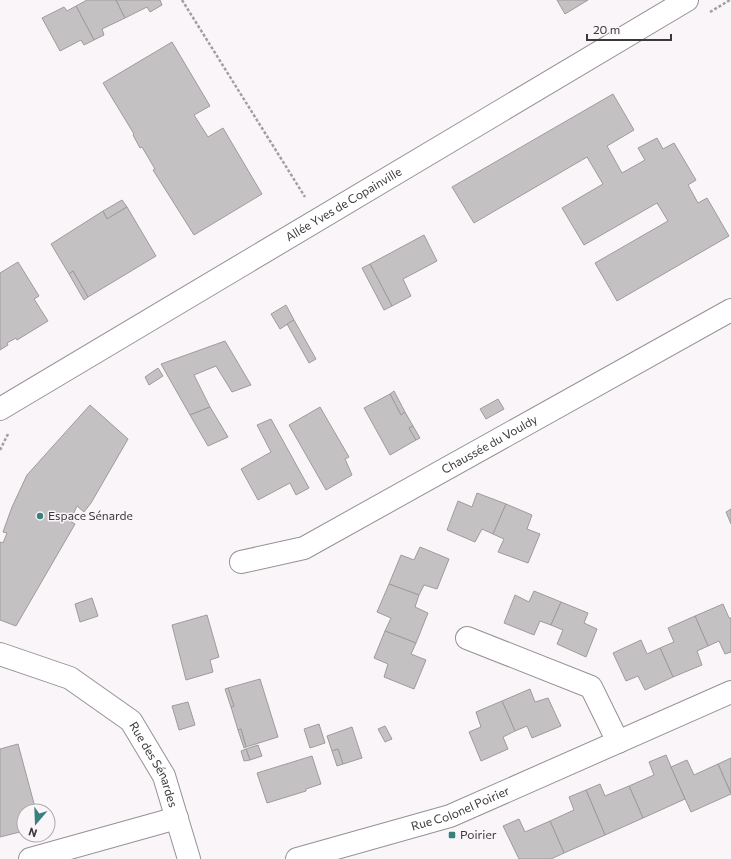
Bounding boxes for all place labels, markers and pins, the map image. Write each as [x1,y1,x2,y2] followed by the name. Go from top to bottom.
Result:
[48,508,133,522] place label: Espace Sénarde
[35,511,45,521] marker: Espace Sénarde
[460,828,497,842] place label: Poirier
[447,830,457,840] marker: Poirier

